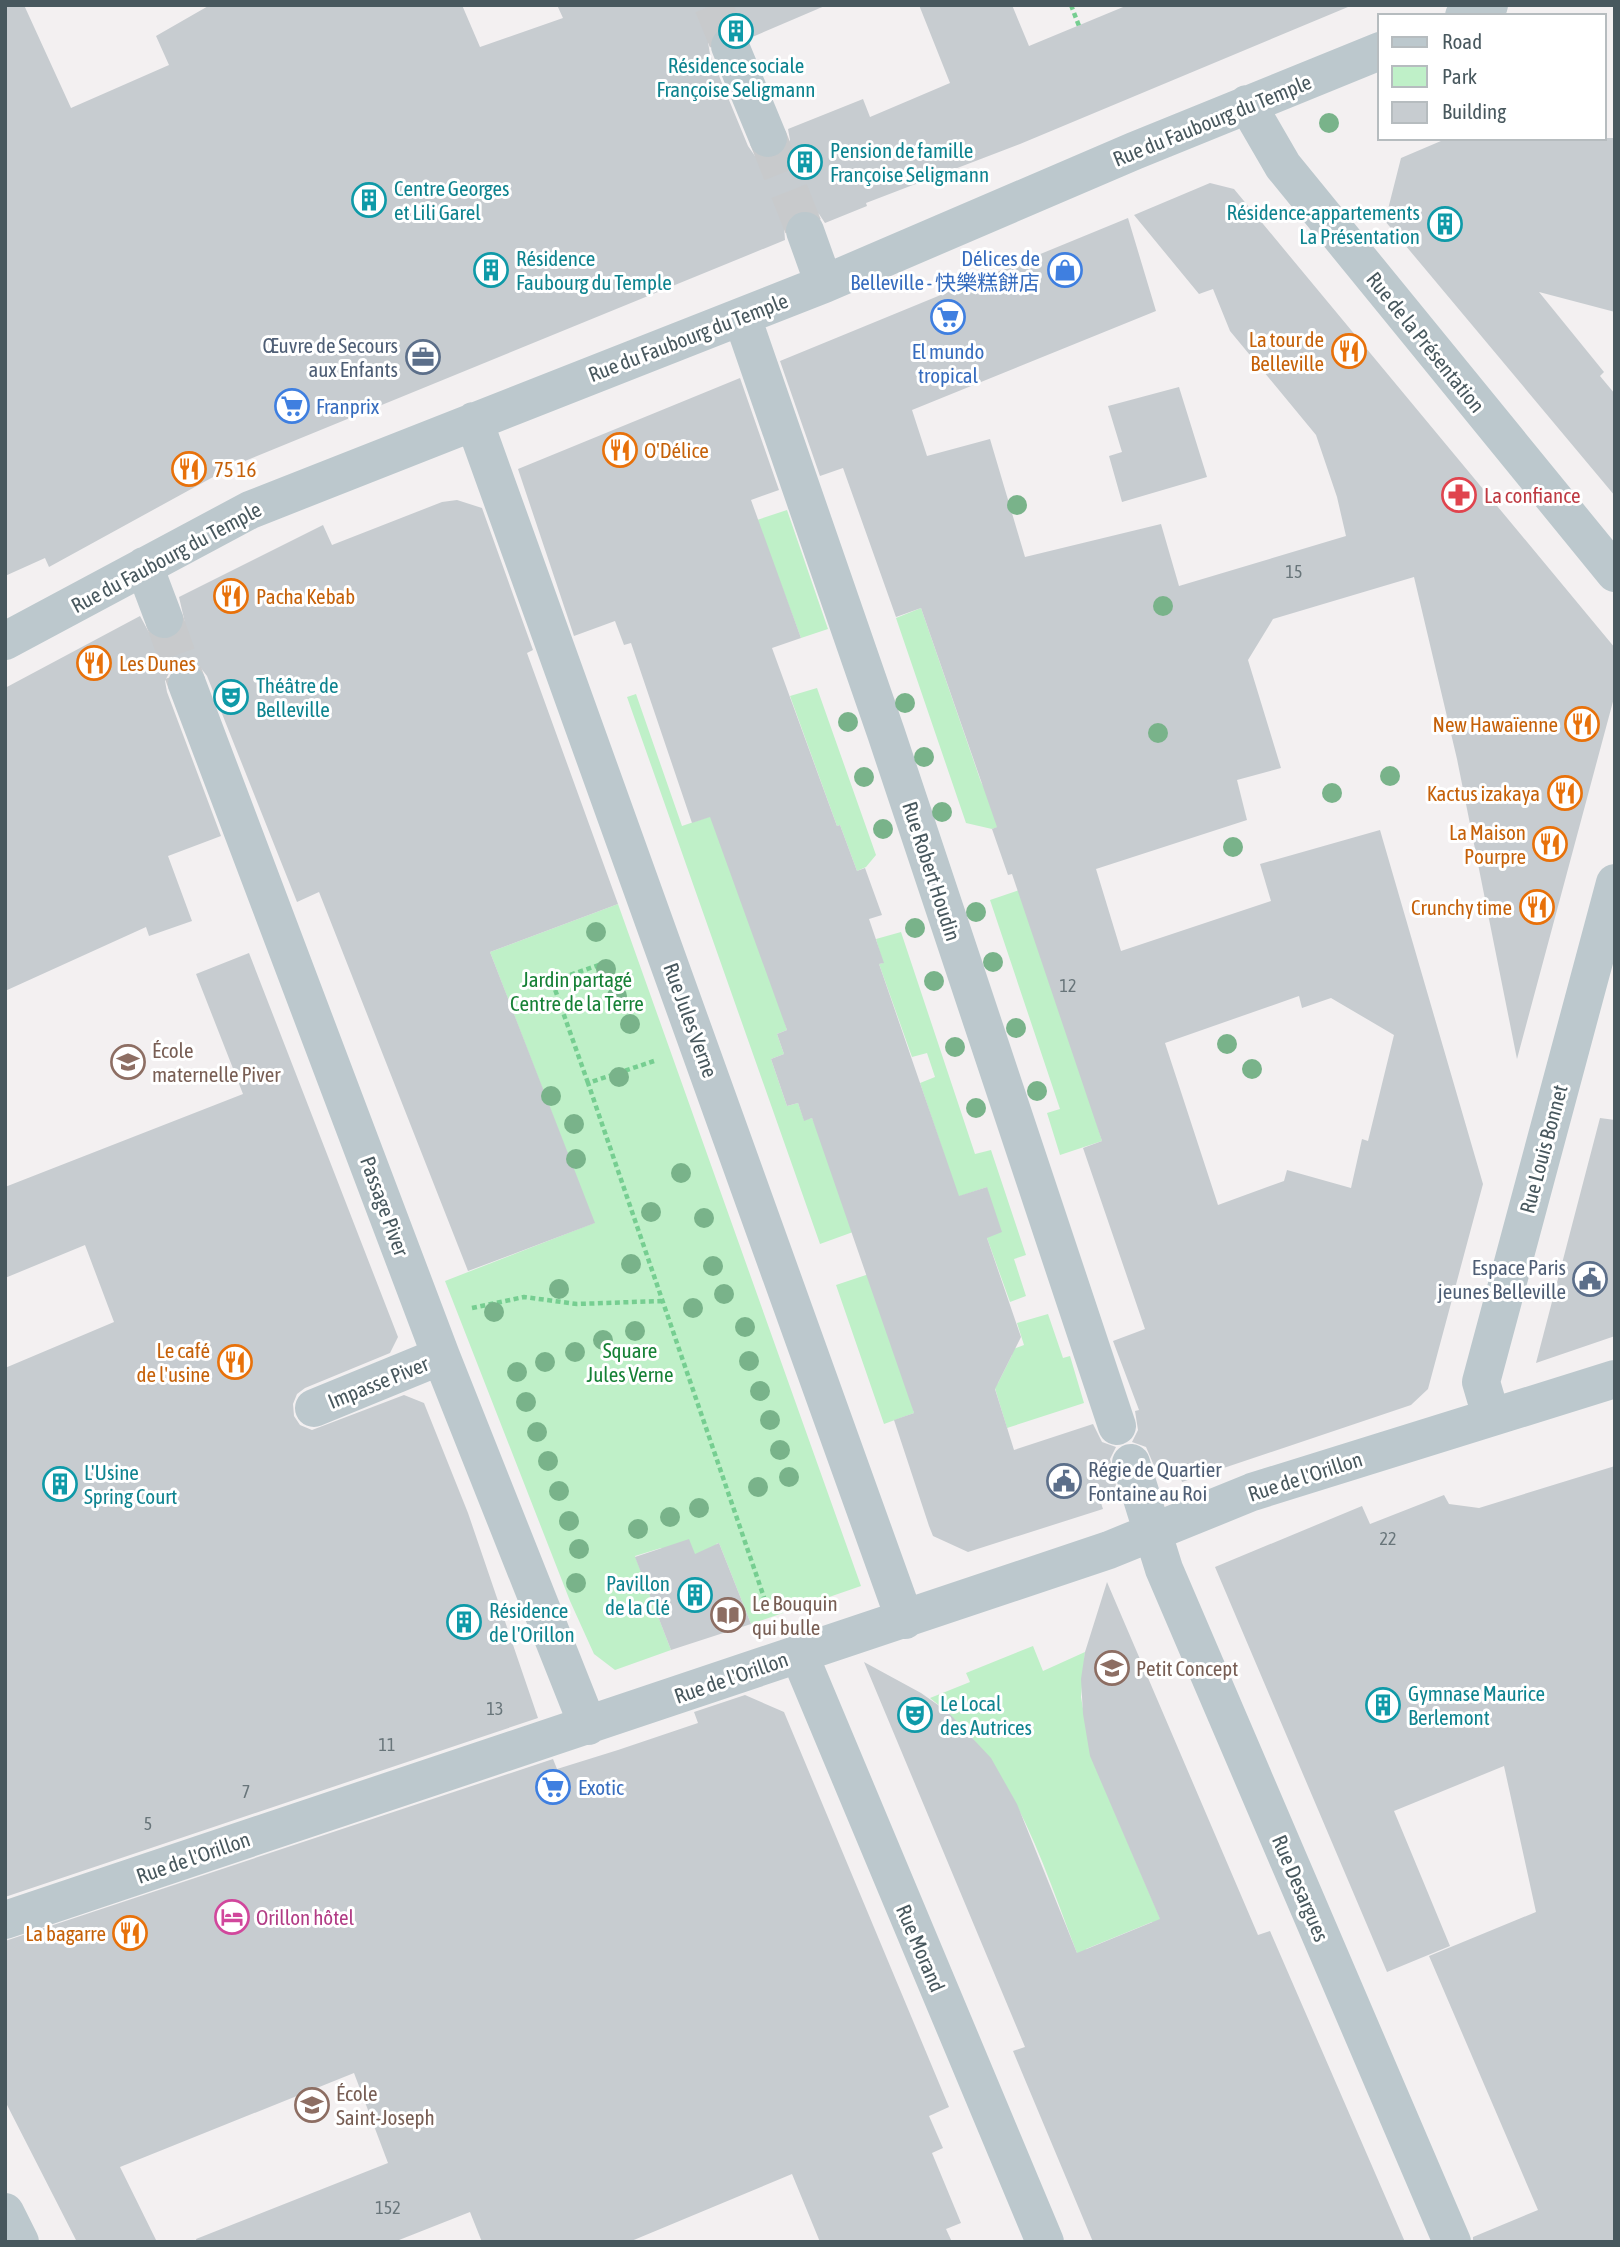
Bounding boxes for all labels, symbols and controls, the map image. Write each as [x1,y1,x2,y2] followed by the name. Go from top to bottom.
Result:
[717,12,755,50] building icon: Résidence sociale Françoise Seligmann
[1378,14,1606,140] legend
[1442,29,1482,53] text: Road
[656,53,816,101] place label: Résidence sociale Françoise Seligmann
[1442,64,1477,88] text: Park
[1109,69,1315,171] street label: Rue du Faubourg du Temple
[1442,99,1506,123] text: Building
[830,138,989,186] place label: Pension de famille Françoise Seligmann
[786,143,824,181] building icon: Pension de famille Françoise Seligmann
[394,176,509,224] place label: Centre Georges et Lili Garel
[350,181,388,219] building icon: Centre Georges et Lili Garel
[1226,200,1420,248] place label: Résidence-appartements La Présentation
[1426,205,1464,243] building icon: Résidence-appartements La Présentation
[516,246,672,294] place label: Résidence Faubourg du Temple
[850,246,1040,294] place label: Délices de Belleville - 快樂糕餅店
[472,251,510,289] building icon: Résidence Faubourg du Temple
[1046,251,1084,289] shop icon: Délices de Belleville - 快樂糕餅店
[1362,267,1490,417] street label: Rue de la Présentation
[585,288,791,386] street label: Rue du Faubourg du Temple
[929,298,967,336] supermarket icon: El mundo tropical
[1249,327,1324,375] place label: La tour de Belleville
[1330,332,1368,370] restaurant icon: La tour de Belleville
[262,333,398,381] place label: Œuvre de Secours aux Enfants
[404,338,442,376] office icon: Œuvre de Secours aux Enfants
[912,339,984,387] place label: El mundo tropical
[273,387,311,425] supermarket icon: Franprix
[316,394,380,418] place label: Franprix
[601,431,639,469] restaurant icon: O'Délice
[644,438,709,462] place label: O'Délice
[170,450,208,488] restaurant icon: 75 16
[214,457,256,481] place label: 75 16
[1440,476,1478,514] pharmacy icon: La confiance
[1484,483,1580,507] place label: La confiance
[67,497,265,617] street label: Rue du Faubourg du Temple
[1286,561,1302,582] house number: 15
[212,577,250,615] restaurant icon: Pacha Kebab
[256,584,355,608] place label: Pacha Kebab
[75,644,113,682] restaurant icon: Les Dunes
[119,651,196,675] place label: Les Dunes
[256,673,338,721] place label: Théâtre de Belleville
[212,678,250,716] theatre icon: Théâtre de Belleville
[1563,705,1601,743] restaurant icon: New Hawaïenne
[1433,712,1558,736] place label: New Hawaïenne
[1546,774,1584,812] restaurant icon: Kactus izakaya
[1427,781,1540,805] place label: Kactus izakaya
[898,798,966,944] street label: Rue Robert Houdin
[1449,820,1526,868] place label: La Maison Pourpre
[1531,825,1569,863] restaurant icon: La Maison Pourpre
[1518,888,1556,926] restaurant icon: Crunchy time
[1411,895,1512,919] place label: Crunchy time
[659,959,723,1081] street label: Rue Jules Verne
[510,967,644,1015] park label: Jardin partagé Centre de la Terre
[1060,975,1076,996] house number: 12
[152,1038,281,1086] place label: École maternelle Piver
[109,1043,147,1081] school or university icon: École maternelle Piver
[1514,1082,1572,1216] street label: Rue Louis Bonnet
[356,1153,414,1260] street label: Passage Piver
[1437,1255,1566,1303] place label: Espace Paris jeunes Belleville
[1571,1260,1609,1298] public building icon: Espace Paris jeunes Belleville
[137,1338,210,1386] place label: Le café de l'usine
[586,1338,674,1386] park label: Square Jules Verne
[216,1343,254,1381] restaurant icon: Le café de l'usine
[324,1351,433,1413] street label: Impasse Piver
[1245,1446,1365,1506] street label: Rue de l'Orillon
[1088,1457,1222,1505] place label: Régie de Quartier Fontaine au Roi
[84,1460,177,1508] place label: L'Usine Spring Court
[1045,1462,1083,1500] public building icon: Régie de Quartier Fontaine au Roi
[41,1465,79,1503] building icon: L'Usine Spring Court
[1380,1528,1396,1549] house number: 22
[605,1571,670,1619] place label: Pavillon de la Clé
[676,1576,714,1614] building icon: Pavillon de la Clé
[752,1591,838,1639] place label: Le Bouquin qui bulle
[709,1596,747,1634] library icon: Le Bouquin qui bulle
[489,1598,575,1646] place label: Résidence de l'Orillon
[445,1603,483,1641] building icon: Résidence de l'Orillon
[671,1646,791,1708] street label: Rue de l'Orillon
[1093,1649,1131,1687] school or university icon: Petit Concept
[1136,1656,1238,1680] place label: Petit Concept
[1408,1681,1545,1729] place label: Gymnase Maurice Berlemont
[1364,1686,1402,1724] building icon: Gymnase Maurice Berlemont
[940,1691,1032,1739] place label: Le Local des Autrices
[896,1696,934,1734] theatre icon: Le Local des Autrices
[487,1698,503,1719] house number: 13
[379,1734,395,1755] house number: 11
[534,1768,572,1806] supermarket icon: Exotic
[578,1775,624,1799] place label: Exotic
[242,1781,250,1802] house number: 7
[144,1813,152,1834] house number: 5
[133,1826,253,1888] street label: Rue de l'Orillon
[1268,1831,1334,1945] street label: Rue Desargues
[213,1898,251,1936] hotel icon: Orillon hôtel
[892,1901,950,1995] street label: Rue Morand
[256,1905,355,1929] place label: Orillon hôtel
[111,1914,149,1952] restaurant icon: La bagarre
[25,1921,106,1945] place label: La bagarre
[336,2081,435,2129] place label: École Saint-Joseph
[293,2086,331,2124] school or university icon: École Saint-Joseph
[375,2197,401,2218] house number: 152

